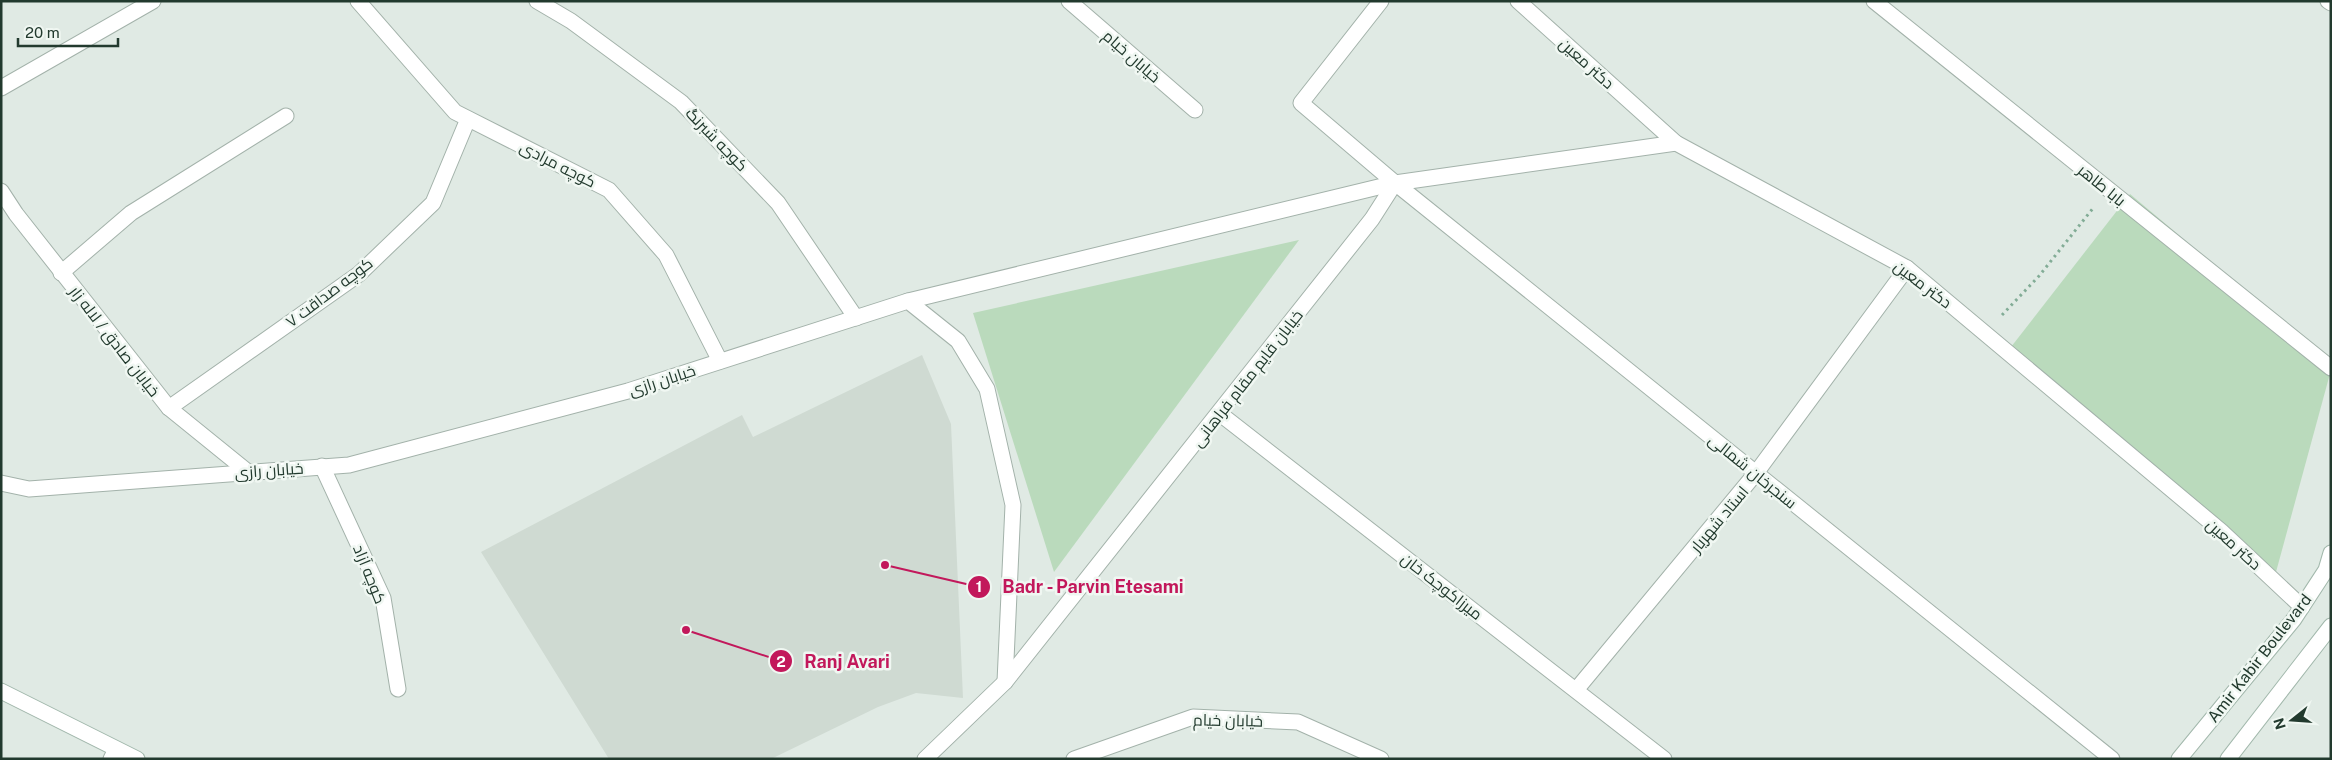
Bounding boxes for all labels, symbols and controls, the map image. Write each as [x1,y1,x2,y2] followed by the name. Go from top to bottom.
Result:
[18,15,118,47] scale bar
[25,24,60,41] text: 20 m
[1098,26,1164,88] street label: خیابان خیام
[1555,34,1618,94] street label: دکتر معین
[680,103,752,177] street label: کوچه شبرنگ
[516,137,599,193] street label: کوچه مرادی
[2073,160,2129,210] street label: بابا طاهر
[282,254,378,333] street label: کوچه صداقت ۷
[1889,257,1955,313] street label: دکتر معین
[64,281,164,401] street label: خیابان صادق / لاله زار
[1188,306,1308,452] street label: خیابان قایم مقام فراهانی
[626,361,698,401] street label: خیابان رازی
[1704,430,1801,513] street label: سنجرخان شمالی
[234,459,304,483] street label: خیابان رازی
[1686,482,1753,558] street label: استاد شهریار
[2202,515,2265,575] street label: دکتر معین
[347,542,390,607] street label: کوچه آزاد
[1396,549,1486,626] street label: میرزاکوچک خان
[967,570,1195,603] callout: Badr - Parvin Etesami
[1002,576,1184,597] text: Badr - Parvin Etesami
[976,578,982,595] text: 1
[2203,590,2315,726] street label: Amir Kabir Boulevard
[769,645,899,678] callout: Ranj Avari
[804,651,890,672] text: Ranj Avari
[776,653,786,670] text: 2
[2267,695,2317,745] north arrow
[1193,710,1263,733] street label: خیابان خیام
[2270,716,2289,731] text: N

